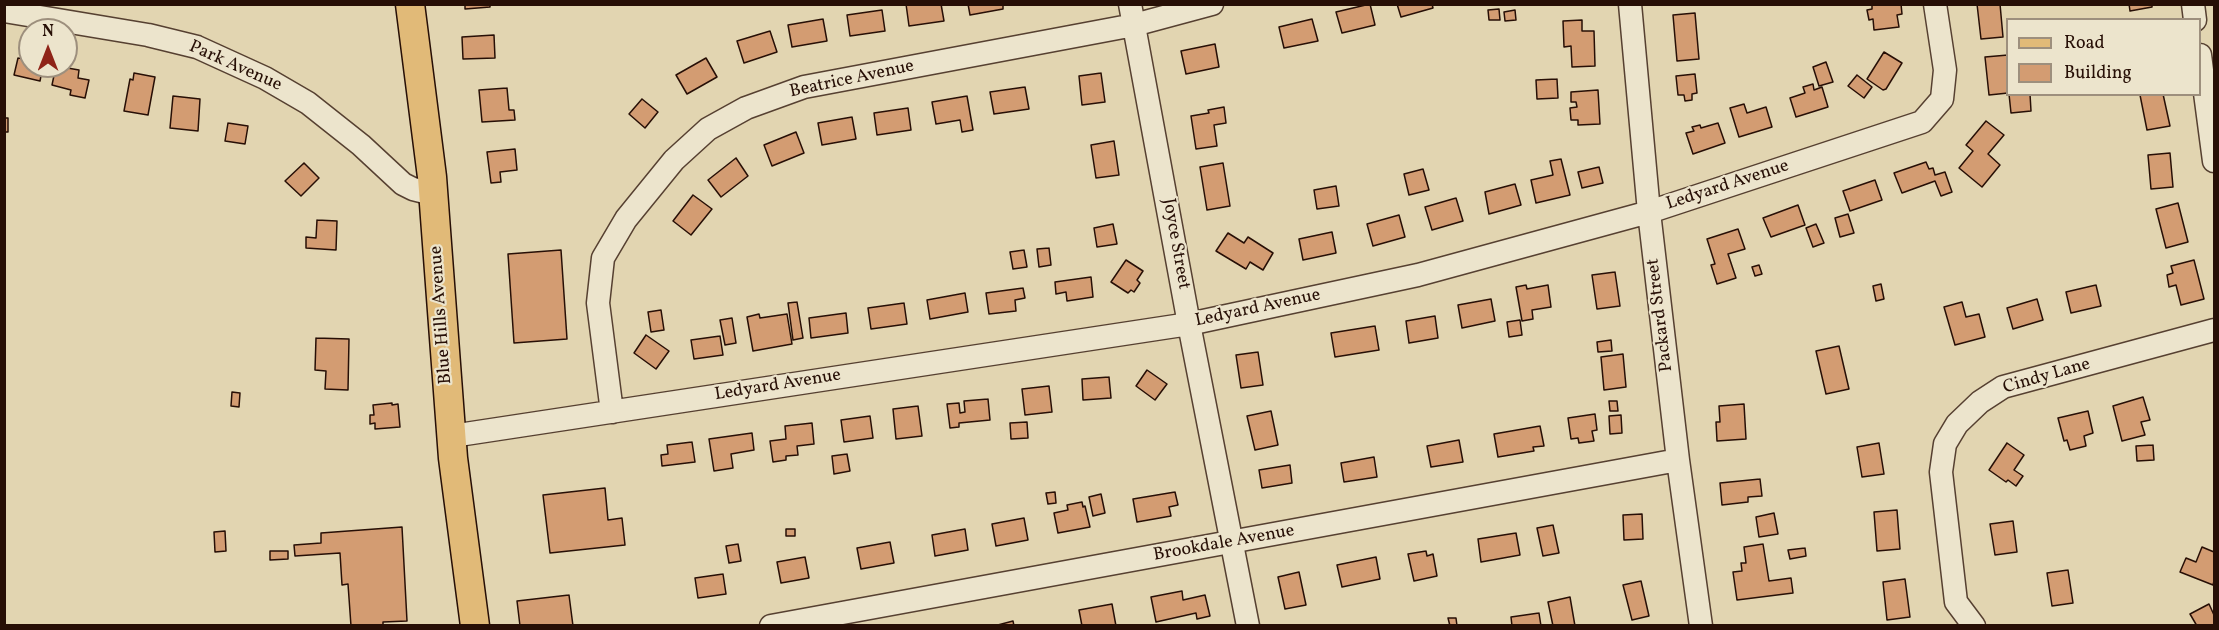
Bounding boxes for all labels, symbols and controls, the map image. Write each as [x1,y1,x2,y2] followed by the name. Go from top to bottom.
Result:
[18,18,78,78] north arrow
[2006,18,2201,96] legend
[42,21,54,43] text: N
[2064,31,2105,56] text: Road
[185,37,285,97] street label: Park Avenue
[788,56,916,104] street label: Beatrice Avenue
[2064,61,2132,86] text: Building
[1664,156,1792,216] street label: Ledyard Avenue
[1156,197,1194,291] street label: Joyce Street
[426,245,458,385] street label: Blue Hills Avenue
[1643,257,1679,373] street label: Packard Street
[1193,285,1323,333] street label: Ledyard Avenue
[2001,354,2093,400] street label: Cindy Lane
[713,365,843,407] street label: Ledyard Avenue
[1152,521,1296,567] street label: Brookdale Avenue

